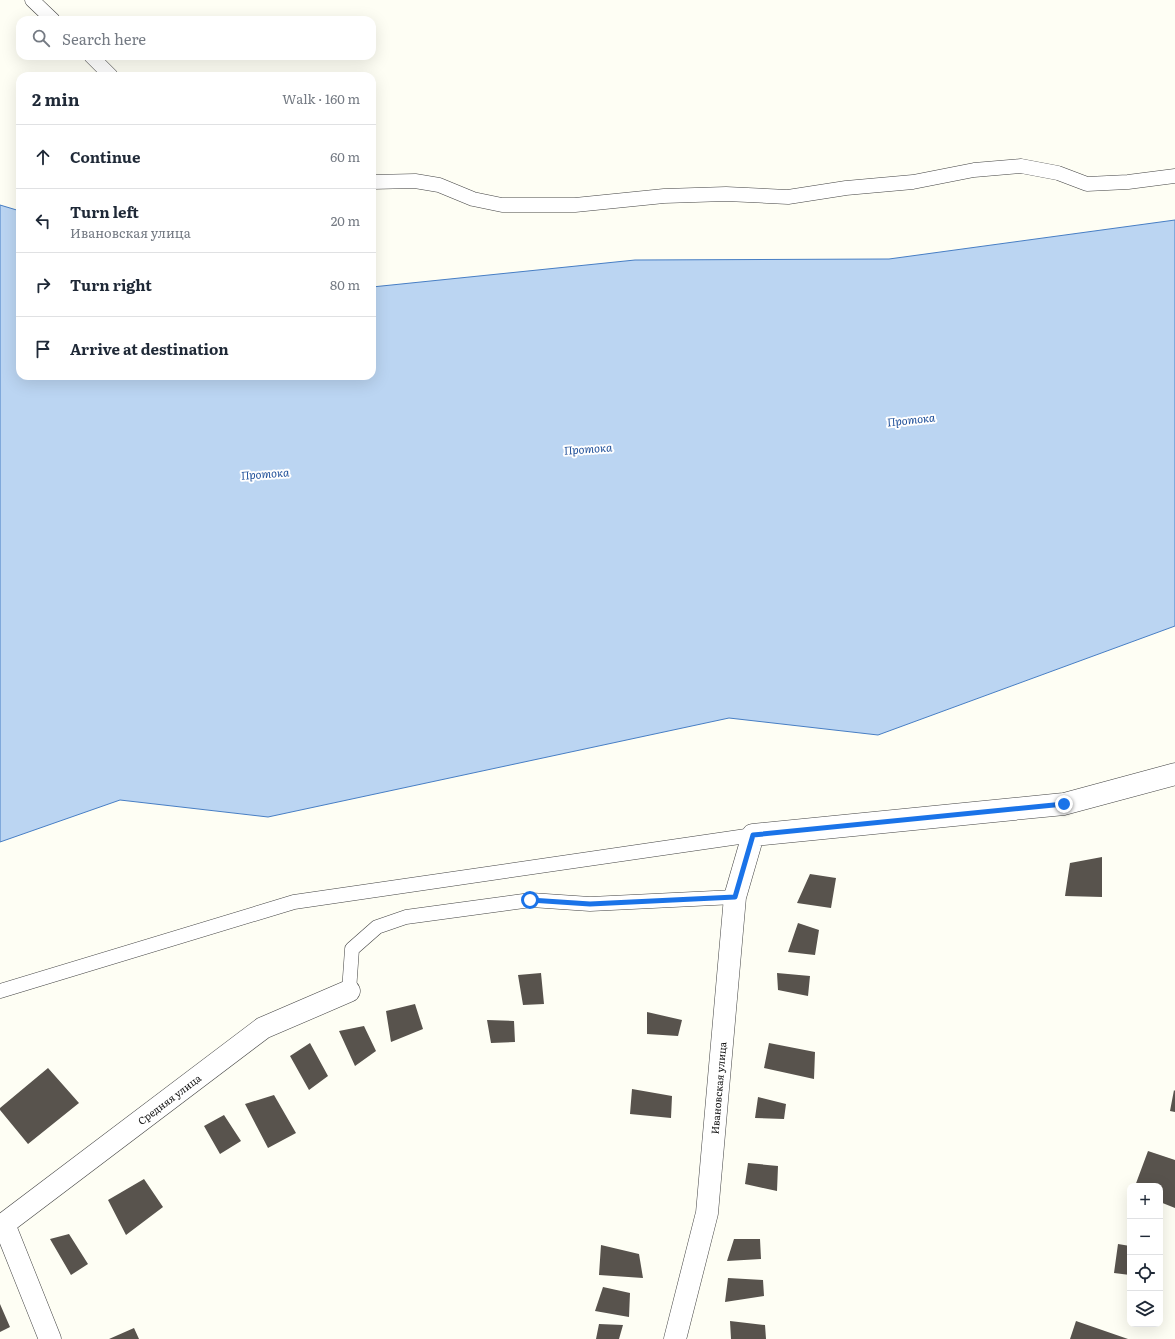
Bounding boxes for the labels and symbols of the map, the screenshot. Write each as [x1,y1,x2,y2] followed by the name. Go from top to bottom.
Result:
[886,408,937,429] water label: Протока
[563,438,613,458] water label: Протока
[240,463,290,483] water label: Протока
[1055,795,1073,813] route end
[521,891,539,909] route start
[706,1041,730,1135] street label: Ивановская улица
[134,1070,204,1128] street label: Средняя улица

